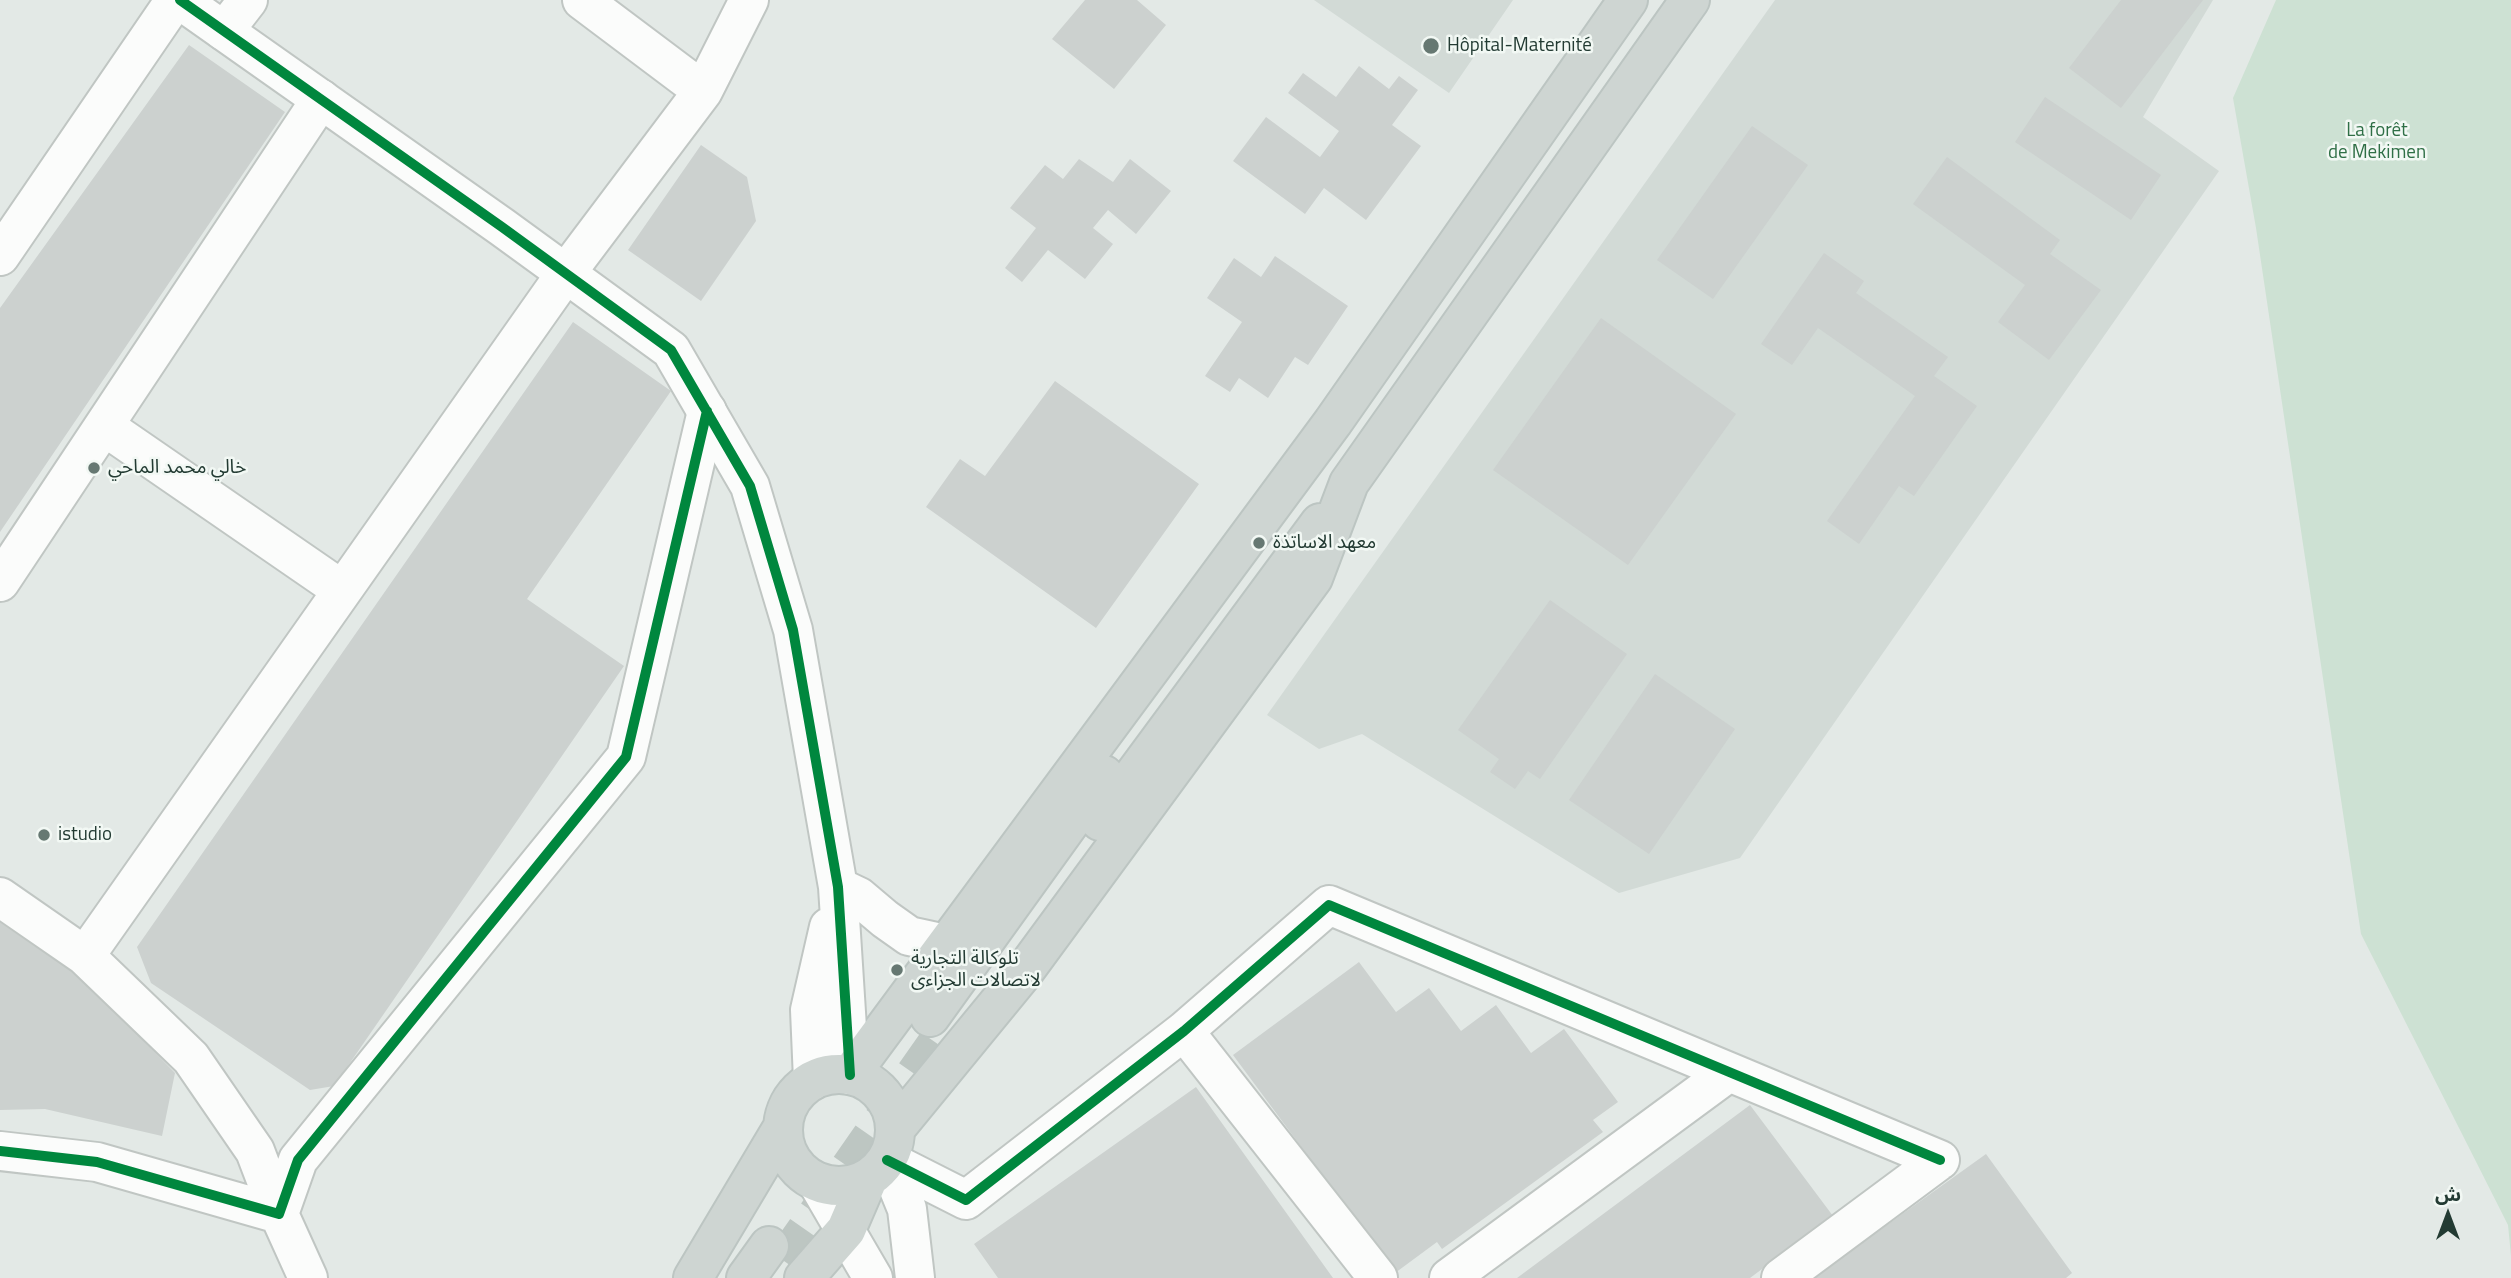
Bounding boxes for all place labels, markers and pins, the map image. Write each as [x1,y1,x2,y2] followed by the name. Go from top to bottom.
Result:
[1447,35,1592,57] place label: Hôpital-Maternité
[1421,36,1441,56] marker: Hôpital-Maternité
[108,457,246,479] place label: خالي محمد الماحي
[86,460,102,476] marker: خالي محمد الماحي
[1273,532,1376,554] place label: معهد الاساتذة
[1251,535,1267,551] marker: معهد الاساتذة
[58,824,112,846] place label: istudio
[36,827,52,843] marker: istudio
[911,948,1041,992] place label: تلوكالة التجارية لاتصالات الجزاءى
[889,962,905,978] marker: تلوكالة التجارية لاتصالات الجزاءى

